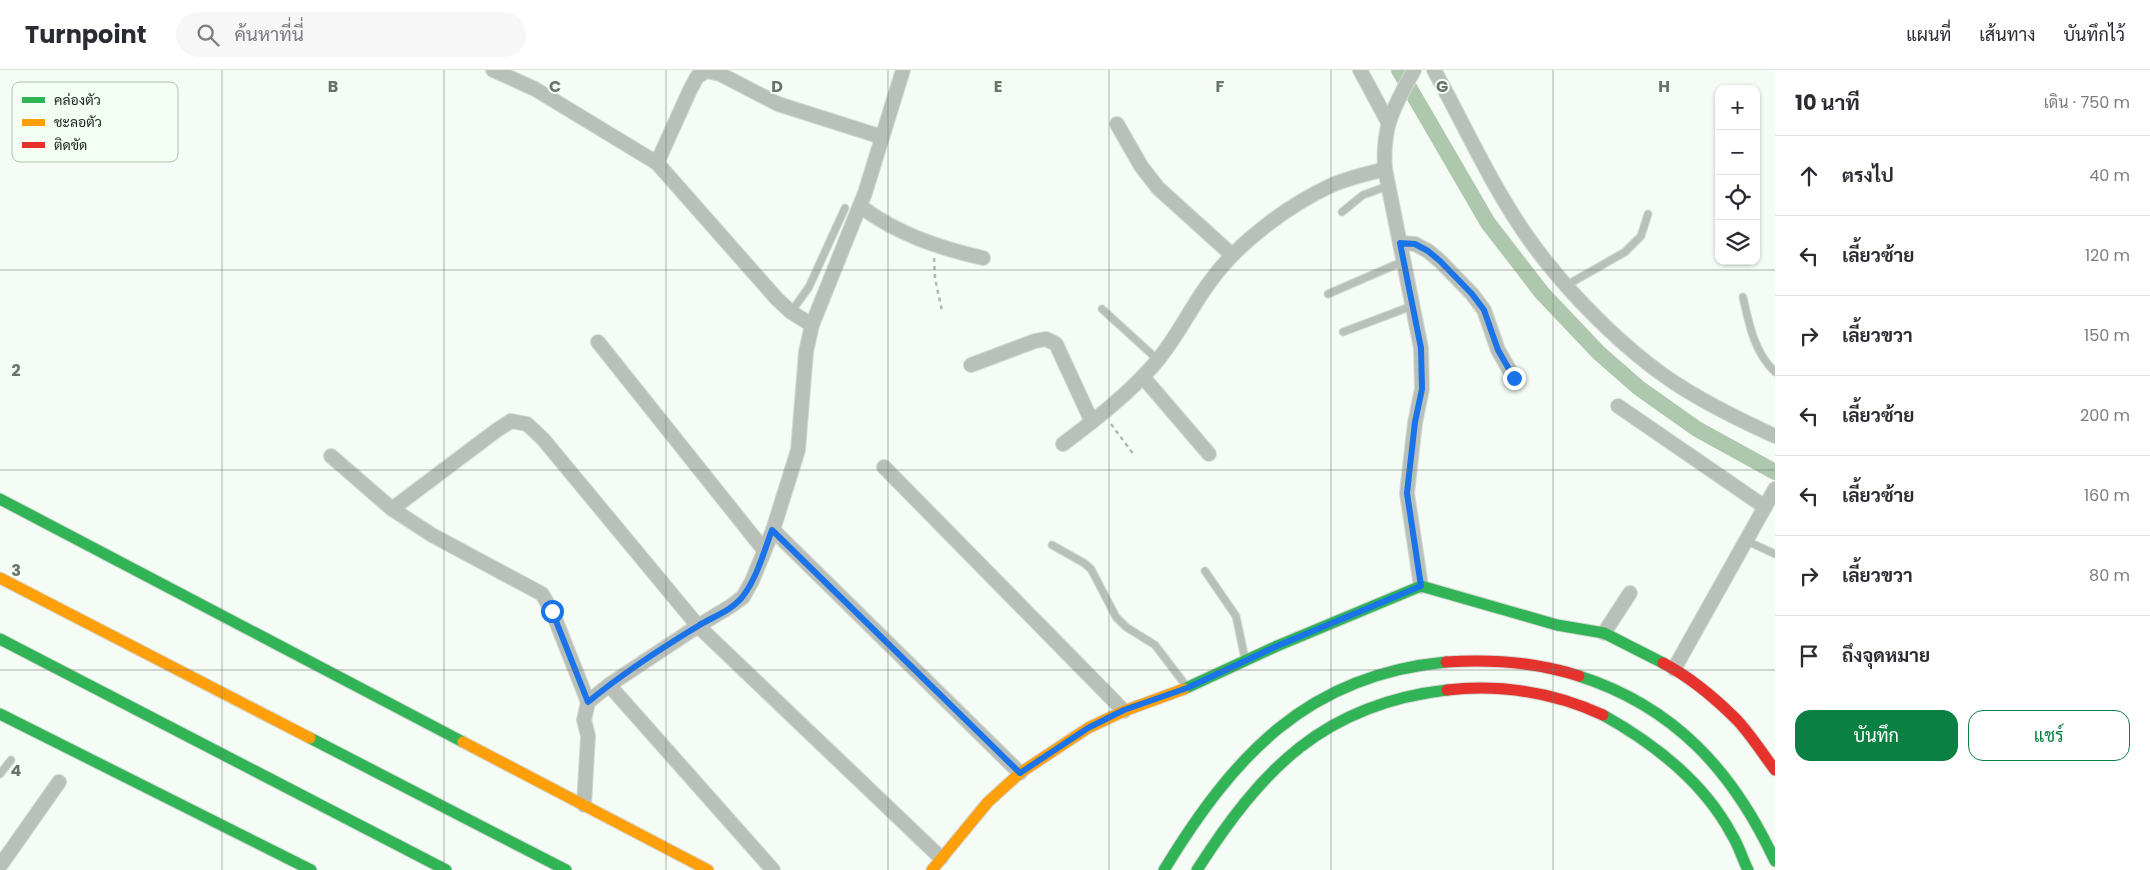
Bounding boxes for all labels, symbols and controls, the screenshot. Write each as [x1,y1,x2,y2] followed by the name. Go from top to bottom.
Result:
[176,12,526,57] search box
[25,18,146,51] text: Turnpoint
[194,21,222,49] icon: search
[234,21,304,48] text: ค้นหาที่นี่
[1906,22,1951,47] text: แผนที่
[1979,22,2035,47] text: เส้นทาง
[2063,22,2125,47] text: บันทึกไว้
[328,75,338,98] text: B
[549,75,561,98] text: C
[771,75,783,98] text: D
[994,75,1002,98] text: E
[1216,75,1225,98] text: F
[1436,75,1448,98] text: G
[1658,75,1670,98] text: H
[12,82,178,162] legend
[1715,85,1760,265] map controls
[1715,85,1760,130] button: +
[1795,88,1860,117] text: 10 นาที
[54,90,101,110] text: คล่องตัว
[2044,91,2130,114] text: เดิน · 750 m
[54,112,102,132] text: ชะลอตัว
[1715,130,1760,175] button: −
[54,135,87,155] text: ติดขัด
[1795,162,1823,190] icon: ahead
[1842,162,1894,189] text: ตรงไป
[2089,164,2130,187] text: 40 m
[1715,175,1760,220] button: locate
[1715,220,1760,265] button: layers
[1795,242,1823,270] icon: left
[1842,242,1914,269] text: เลี้ยวซ้าย
[2085,244,2130,267] text: 120 m
[1795,322,1823,350] icon: right
[1842,322,1913,349] text: เลี้ยวขวา
[2084,324,2130,347] text: 150 m
[11,359,21,382] text: 2
[1503,367,1526,390] route end
[1795,402,1823,430] icon: left
[1842,402,1914,429] text: เลี้ยวซ้าย
[2080,404,2130,427] text: 200 m
[1795,482,1823,510] icon: left
[1842,482,1914,509] text: เลี้ยวซ้าย
[2084,484,2130,507] text: 160 m
[11,559,21,582] text: 3
[1795,562,1823,590] icon: right
[1842,562,1913,589] text: เลี้ยวขวา
[2089,564,2130,587] text: 80 m
[541,600,564,623] route start
[1795,642,1823,670] icon: arrive
[1842,642,1930,669] text: ถึงจุดหมาย
[1795,710,1958,761] button: บันทึก
[1968,710,2130,761] button: แชร์
[11,759,22,782] text: 4

